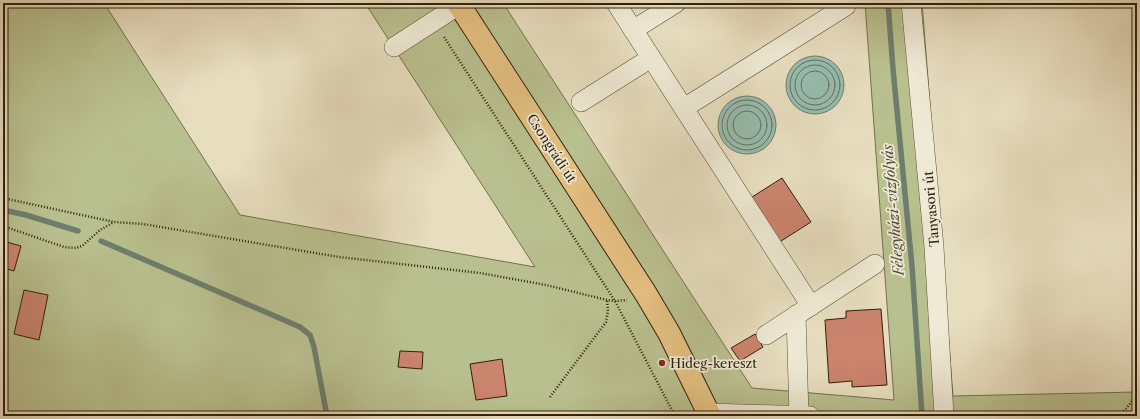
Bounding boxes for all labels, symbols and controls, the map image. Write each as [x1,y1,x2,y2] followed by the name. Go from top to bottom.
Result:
[524,111,580,186] street label: Csongrádi út
[878,143,908,277] water label: Félegyházi-vízfolyás
[920,170,942,247] street label: Tanyasori út
[670,355,757,371] place label: Hideg-kereszt
[657,358,667,368] marker: Hideg-kereszt

